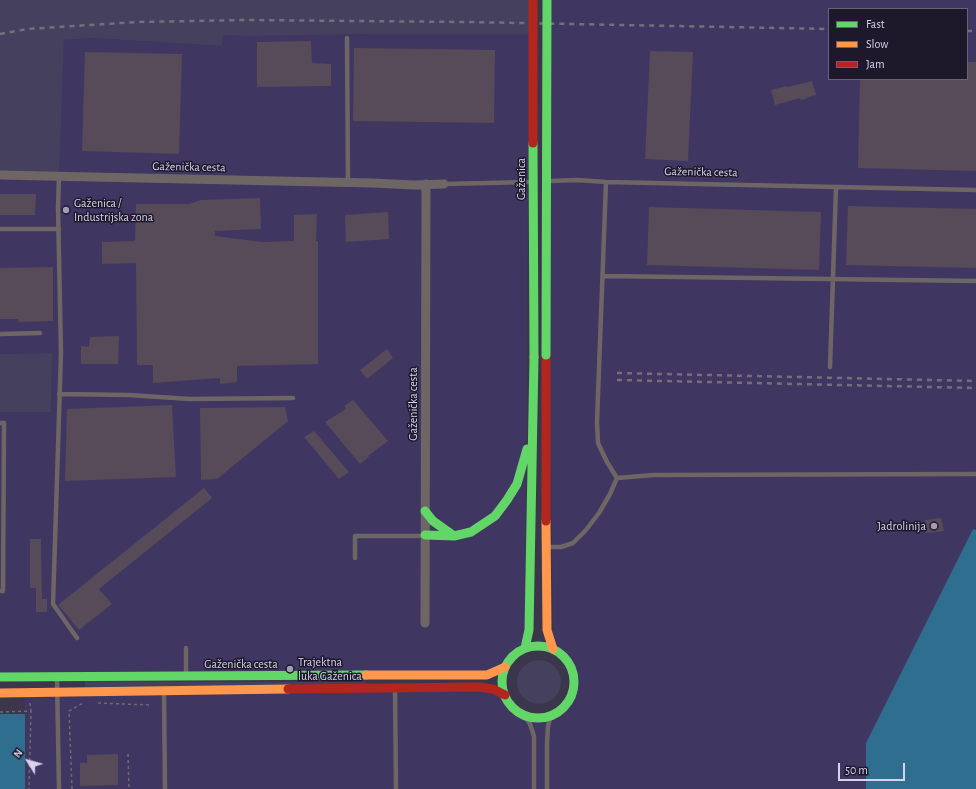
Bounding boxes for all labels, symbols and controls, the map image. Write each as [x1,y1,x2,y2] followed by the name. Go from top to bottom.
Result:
[828,8,968,80] legend
[866,18,885,30] text: Fast
[866,38,888,50] text: Slow
[866,58,885,70] text: Jam
[514,158,528,200] street label: Gaženica
[152,159,226,175] street label: Gaženička cesta
[664,164,738,180] street label: Gaženička cesta
[74,196,153,224] place label: Gaženica / Industrijska zona
[61,205,71,215] marker: Gaženica / Industrijska zona
[406,367,420,441] street label: Gaženička cesta
[877,519,926,533] place label: Jadrolinija
[929,521,939,531] marker: Jadrolinija
[298,655,362,683] place label: Trajektna luka Gaženica
[204,657,278,671] street label: Gaženička cesta
[285,664,295,674] marker: Trajektna luka Gaženica
[8,741,48,781] north arrow
[11,747,25,760] text: N
[840,755,907,781] scale bar
[845,764,868,776] text: 50 m

